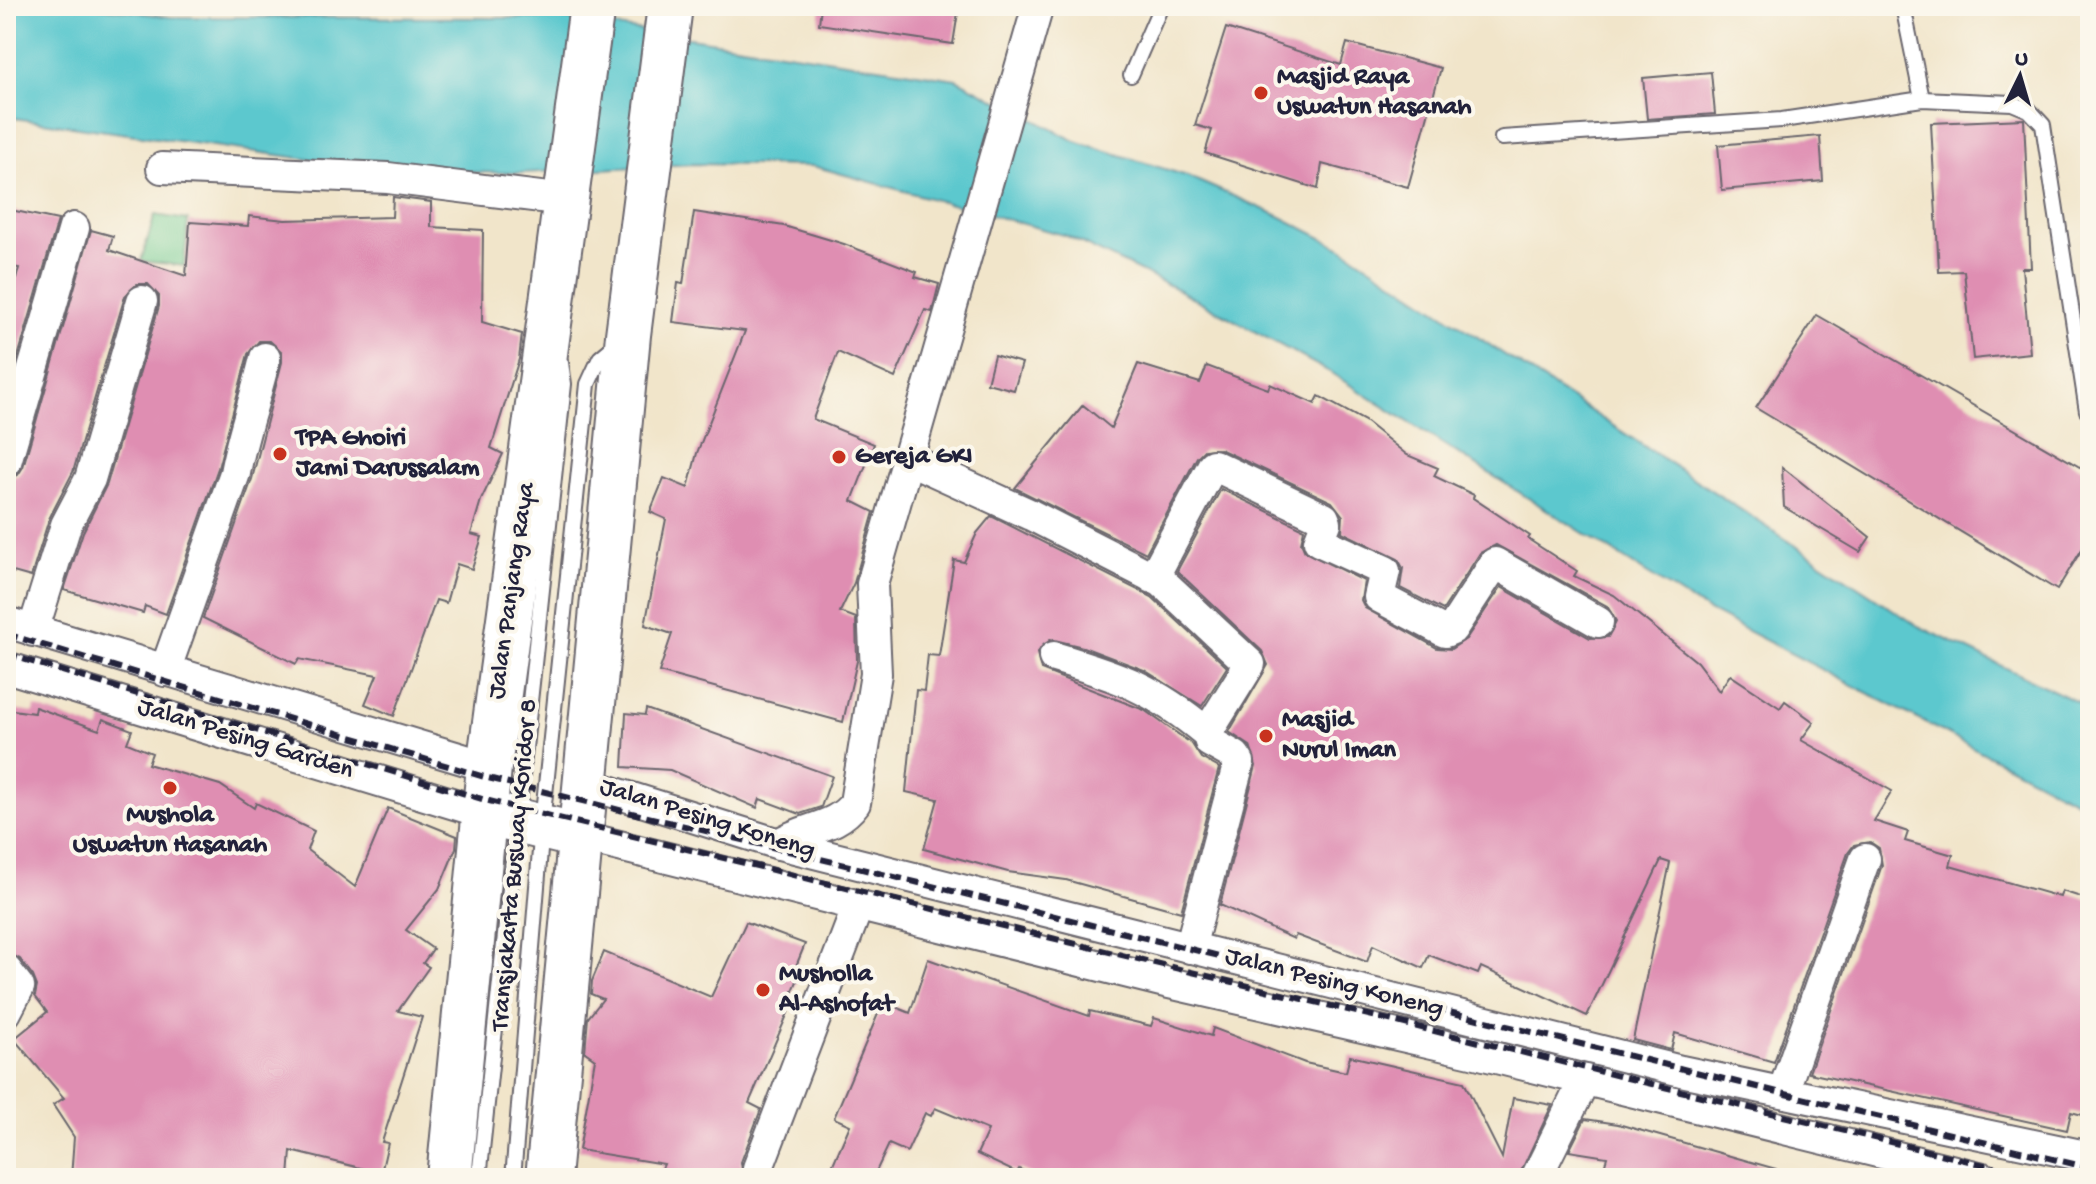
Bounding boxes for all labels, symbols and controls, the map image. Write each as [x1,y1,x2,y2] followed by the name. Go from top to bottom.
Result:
[1980,36,2060,116] north arrow
[2014,47,2029,74] text: U
[1277,63,1472,124] place label: Masjid Raya Uswatun Hasanah
[1252,84,1270,102] marker: Masjid Raya Uswatun Hasanah
[294,424,480,485] place label: TPA Ghoiri Jami Darussalam
[855,442,973,473] place label: Gereja GKI
[271,445,289,463] marker: TPA Ghoiri Jami Darussalam
[830,448,848,466] marker: Gereja GKI
[482,479,544,701] street label: Jalan Panjang Raya
[133,692,357,788] street label: Jalan Pesing Garden
[486,697,546,1035] street label: Transjakarta Busway Koridor 8
[1282,706,1397,767] place label: Masjid Nurul Iman
[1257,727,1275,745] marker: Masjid Nurul Iman
[595,772,819,868] street label: Jalan Pesing Koneng
[161,779,179,797] marker: Mushola Uswatun Hasanah
[73,801,267,862] place label: Mushola Uswatun Hasanah
[1222,942,1446,1026] street label: Jalan Pesing Koneng
[778,960,896,1021] place label: Musholla Al-Ashofat
[754,981,772,999] marker: Musholla Al-Ashofat

